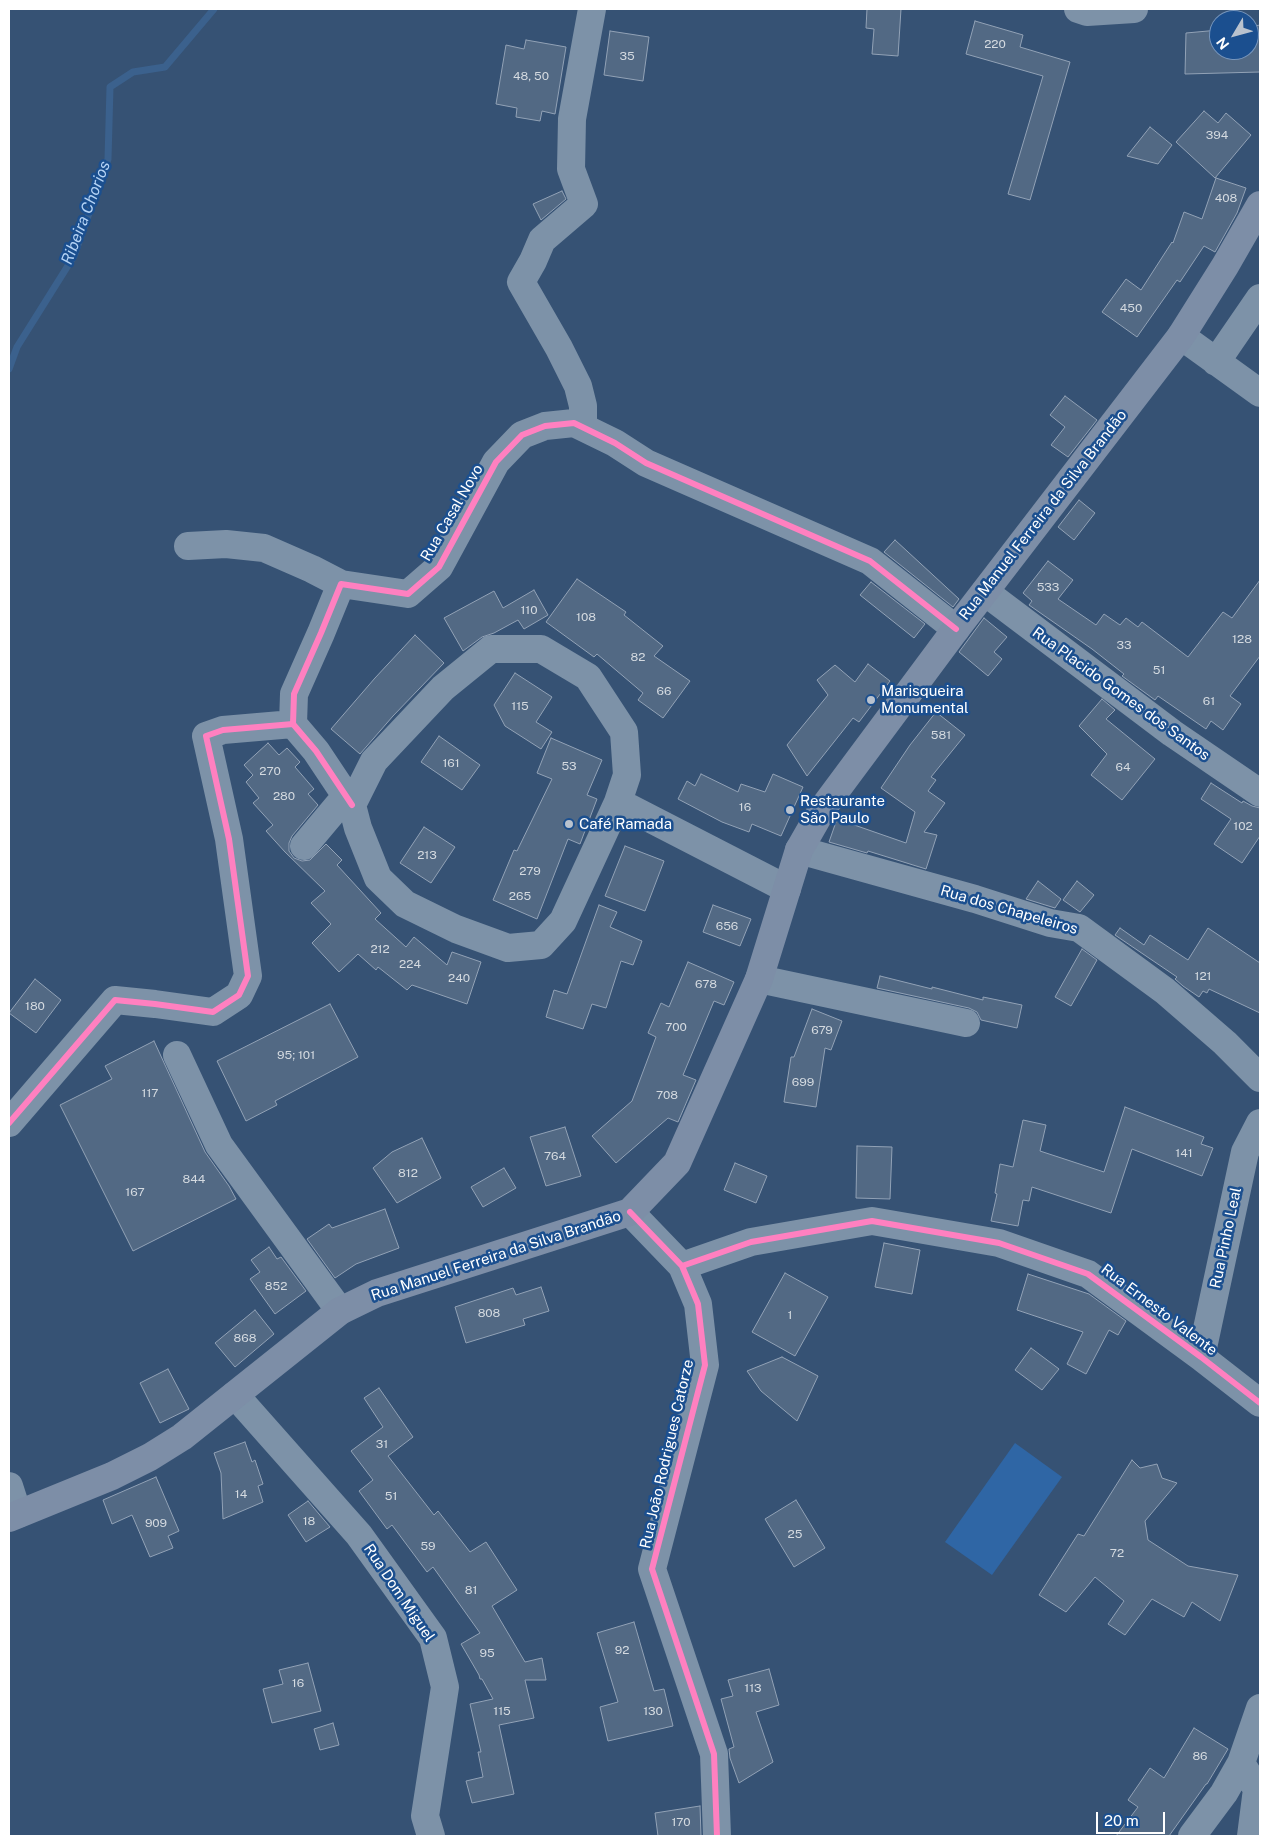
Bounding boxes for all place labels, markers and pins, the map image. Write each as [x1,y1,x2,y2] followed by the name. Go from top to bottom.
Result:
[881,682,969,717] place label: Marisqueira Monumental
[865,694,877,706] marker: Marisqueira Monumental
[800,792,885,827] place label: Restaurante São Paulo
[784,804,796,816] marker: Restaurante São Paulo
[579,815,672,833] place label: Café Ramada
[563,818,575,830] marker: Café Ramada

